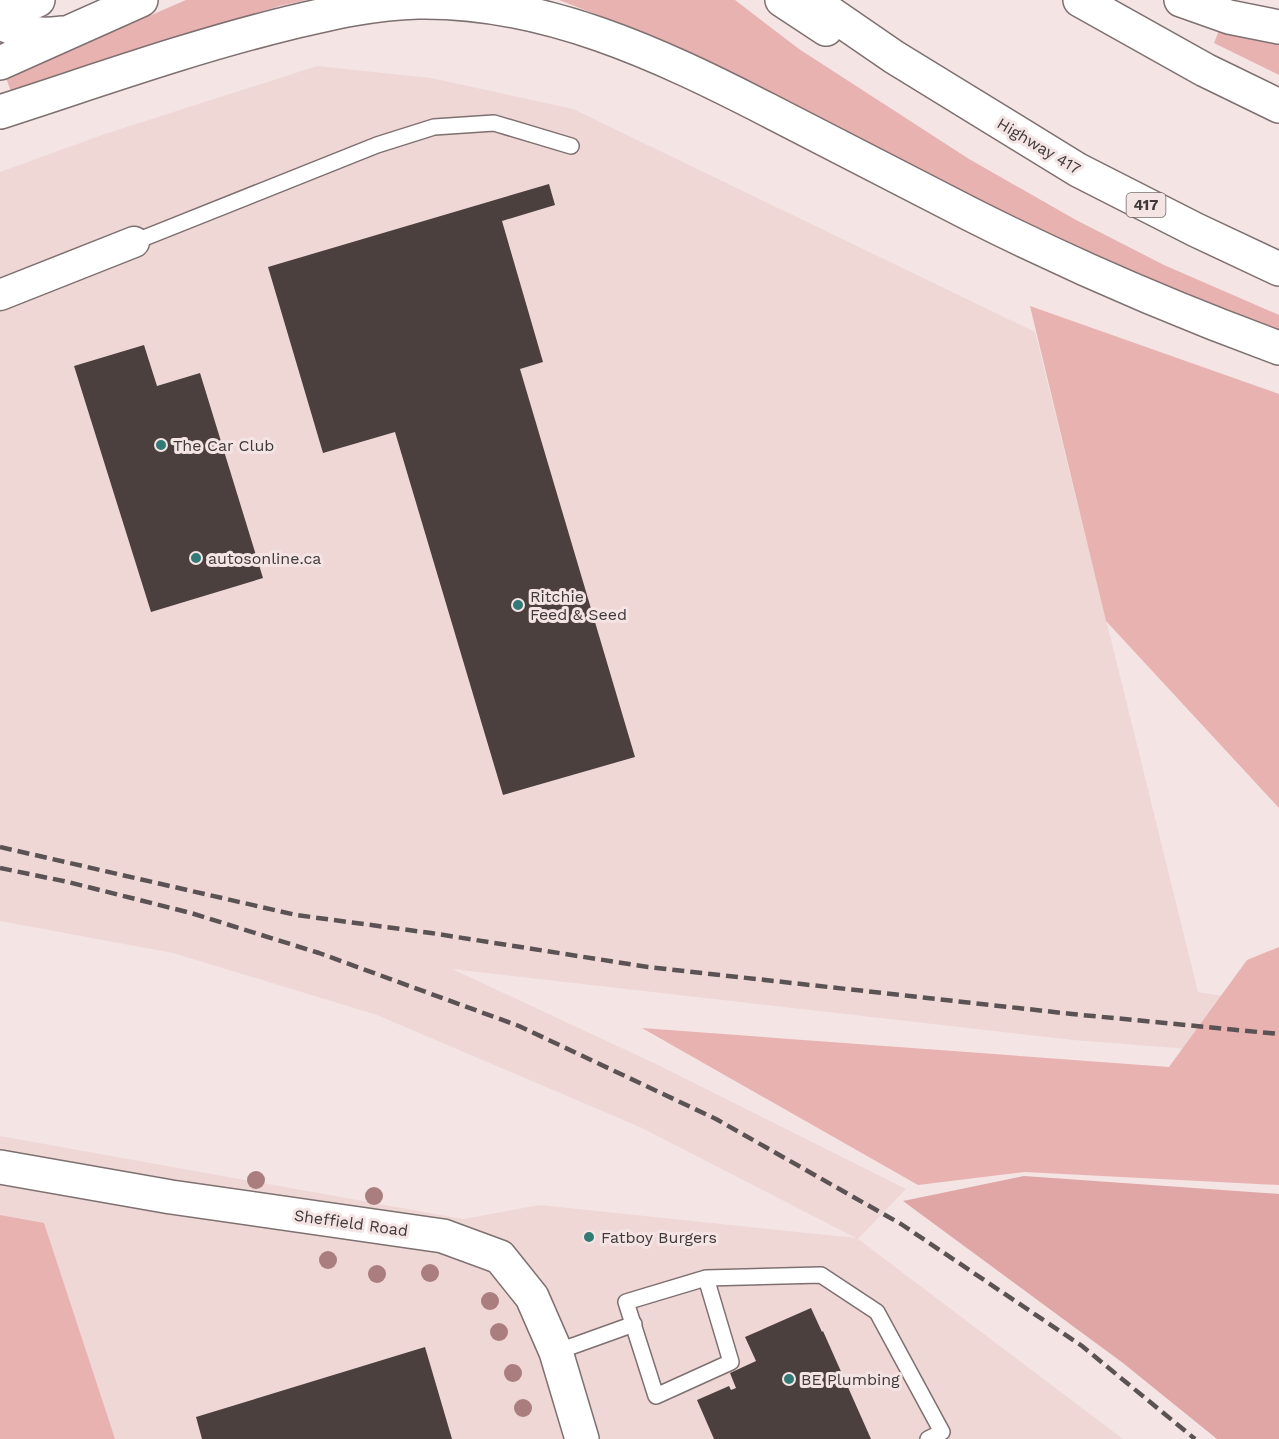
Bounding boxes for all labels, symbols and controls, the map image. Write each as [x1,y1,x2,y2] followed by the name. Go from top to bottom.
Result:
[994,114,1084,178] street label: Highway 417
[1126,193,1166,217] road number: 417
[173,436,274,455] place label: The Car Club
[154,438,168,452] marker: The Car Club
[208,549,321,568] place label: autosonline.ca
[189,551,203,565] marker: autosonline.ca
[530,587,627,624] place label: Ritchie Feed & Seed
[511,598,525,612] marker: Ritchie Feed & Seed
[293,1206,409,1240] street label: Sheffield Road
[601,1228,717,1247] place label: Fatboy Burgers
[582,1230,596,1244] marker: Fatboy Burgers
[801,1370,900,1389] place label: BE Plumbing
[782,1372,796,1386] marker: BE Plumbing

